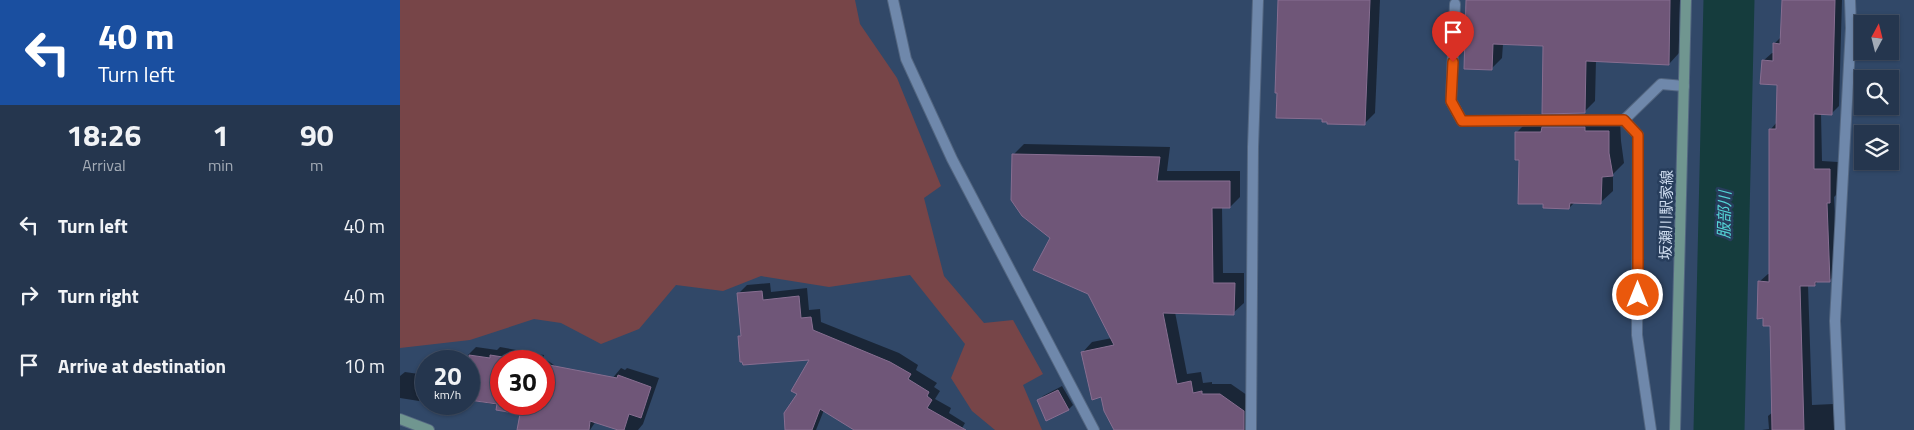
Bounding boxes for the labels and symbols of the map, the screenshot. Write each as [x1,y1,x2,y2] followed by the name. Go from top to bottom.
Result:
[1432,11,1474,62] pin
[1854,15,1899,60] north arrow
[1654,170,1678,260] street label: 坂瀬川駅家線
[1712,189,1736,239] water label: 服部川
[1611,268,1663,320] position arrow
[490,350,555,415] speed limit sign: 30

